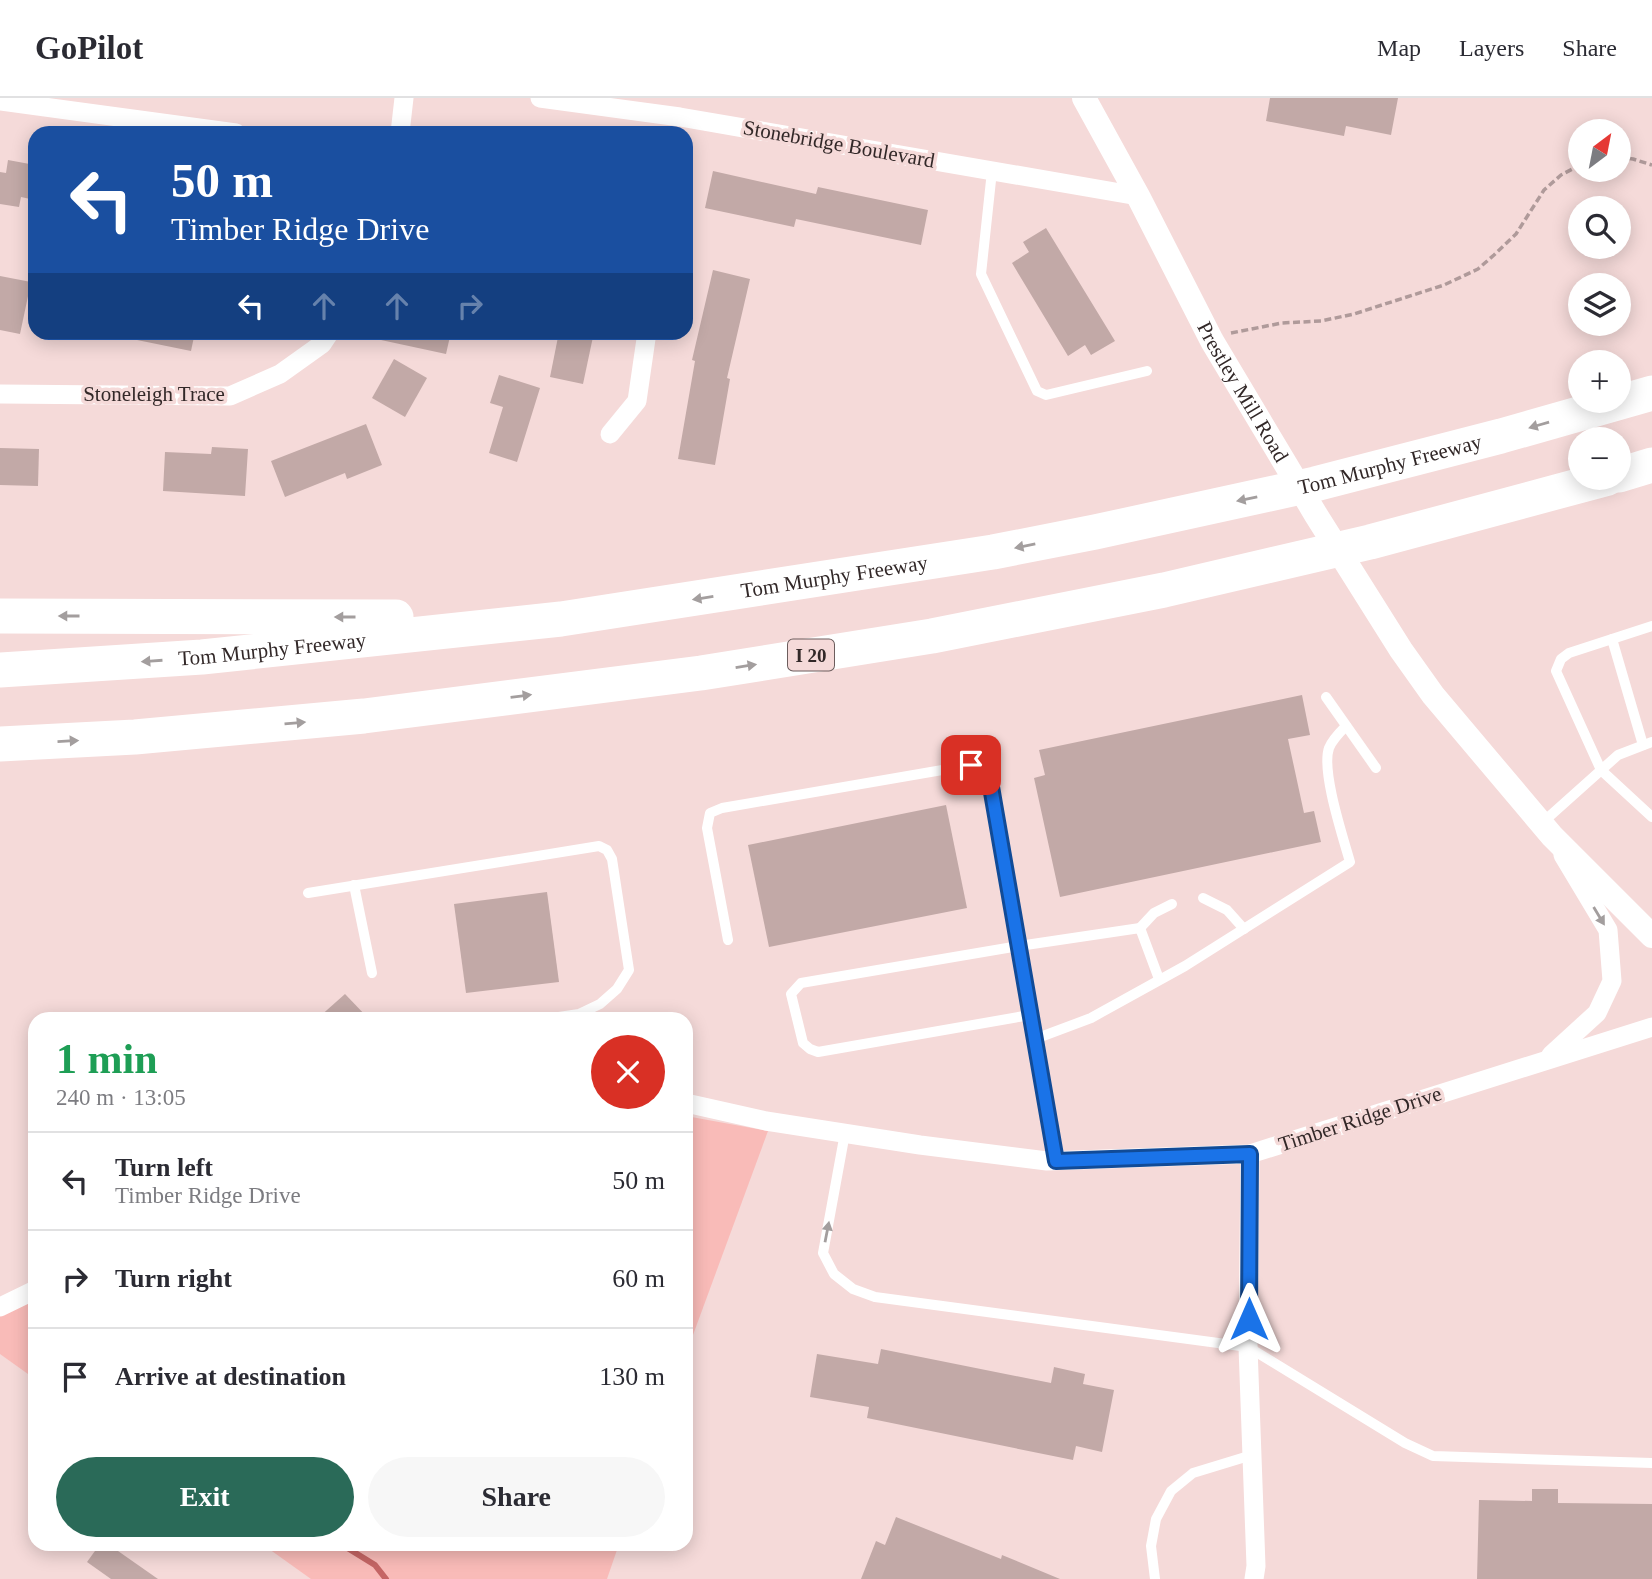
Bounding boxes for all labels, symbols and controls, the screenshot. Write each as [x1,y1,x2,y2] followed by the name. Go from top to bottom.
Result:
[35,30,143,66] text: GoPilot
[1377,35,1421,61] text: Map
[1459,35,1524,61] text: Layers
[1562,35,1617,61] text: Share
[741,115,937,173] street label: Stonebridge Boulevard
[1568,119,1631,182] north arrow
[1568,119,1631,490] map controls
[171,153,273,208] text: 50 m
[56,154,147,245] icon: left
[1568,196,1631,259] button: search
[171,211,429,247] text: Timber Ridge Drive
[1568,273,1631,336] button: layers
[232,287,270,325] icon: left
[305,287,343,325] icon: ahead
[378,287,416,325] icon: ahead
[451,287,489,325] icon: right
[1192,318,1294,467] street label: Prestley Mill Road
[1568,350,1631,413] button: +
[83,382,225,406] street label: Stoneleigh Trace
[1528,420,1550,431] one-way arrow
[1568,427,1631,490] button: −
[1296,429,1485,499] street label: Tom Murphy Freeway
[1236,493,1258,504] one-way arrow
[1014,540,1036,551] one-way arrow
[739,550,930,603] street label: Tom Murphy Freeway
[692,592,714,603] one-way arrow
[58,610,80,622] one-way arrow
[334,611,356,623] one-way arrow
[177,628,368,671] street label: Tom Murphy Freeway
[788,640,834,670] road number: I 20
[140,656,162,667] one-way arrow
[735,660,757,671] one-way arrow
[510,691,532,702] one-way arrow
[284,717,306,728] one-way arrow
[57,735,79,746] one-way arrow
[941,735,1001,795] pin
[952,746,990,784] icon: arrive
[1593,907,1606,926] one-way arrow
[591,1035,665,1109] button: close
[56,1036,158,1082] text: 1 min
[1276,1081,1444,1157] street label: Timber Ridge Drive
[56,1085,186,1110] text: 240 m · 13:05
[115,1153,213,1182] text: Turn left
[56,1162,94,1200] icon: left
[612,1166,665,1195] text: 50 m
[115,1183,301,1208] text: Timber Ridge Drive
[822,1221,833,1243] one-way arrow
[56,1260,94,1298] icon: right
[115,1264,232,1293] text: Turn right
[612,1264,665,1293] text: 60 m
[1212,1282,1286,1356] position arrow
[56,1358,94,1396] icon: arrive
[115,1362,346,1391] text: Arrive at destination
[599,1362,665,1391] text: 130 m
[56,1457,354,1537] button: Exit
[368,1457,665,1537] button: Share

